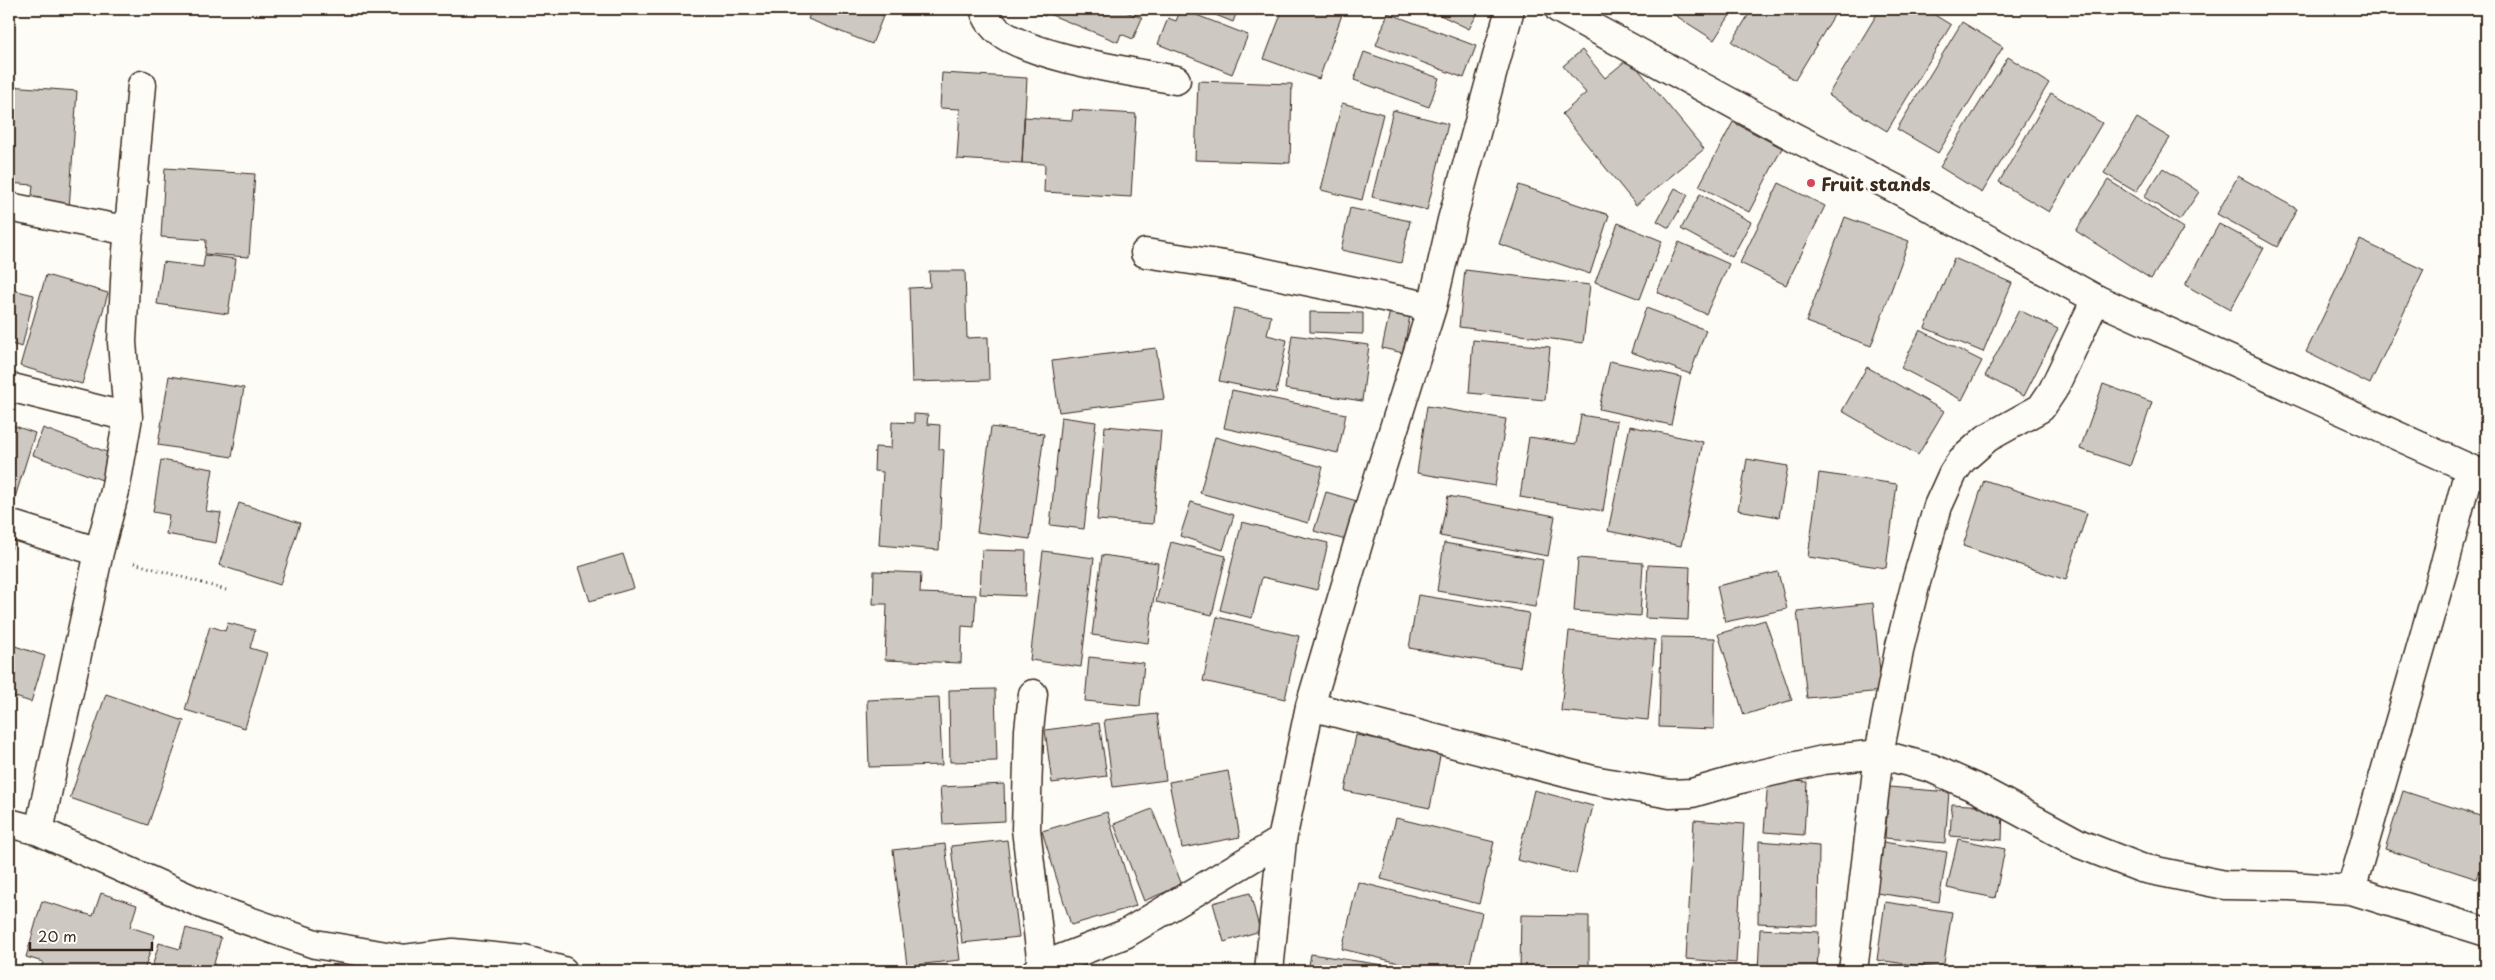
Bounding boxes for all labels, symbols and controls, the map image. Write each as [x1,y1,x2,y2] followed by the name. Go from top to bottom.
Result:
[1821,170,1931,197] place label: Fruit stands
[1805,177,1817,189] marker: Fruit stands
[30,920,152,952] scale bar
[38,924,77,947] text: 20 m

